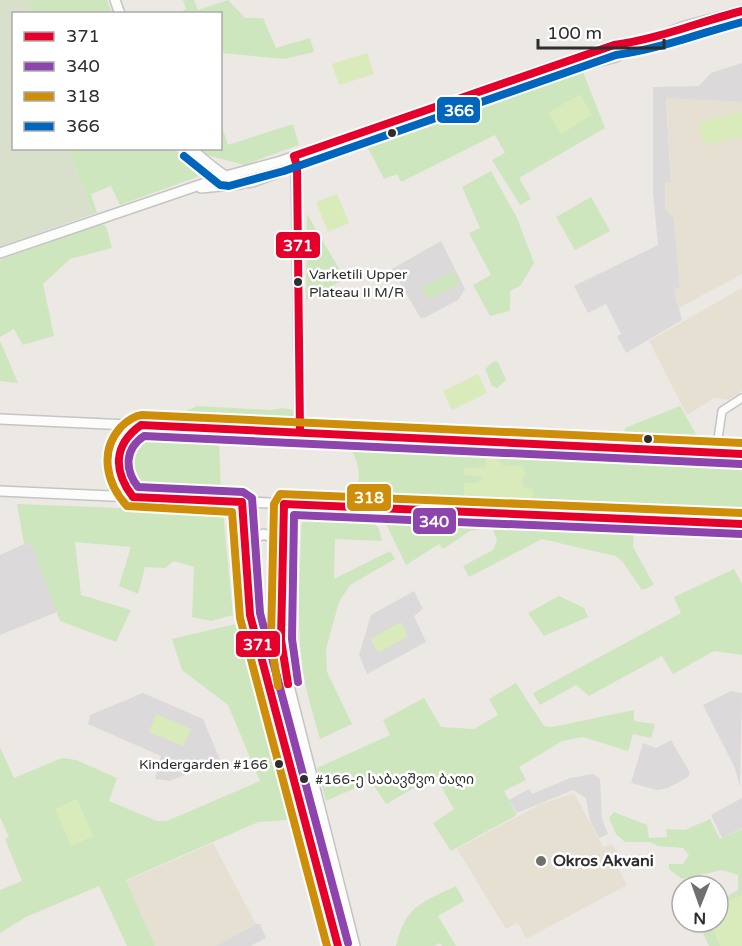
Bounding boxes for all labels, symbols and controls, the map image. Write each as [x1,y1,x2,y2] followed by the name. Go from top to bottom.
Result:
[12,12,222,150] legend
[538,12,664,50] scale bar
[547,22,602,44] text: 100 m
[66,25,100,47] text: 371
[66,55,100,77] text: 340
[66,85,100,107] text: 318
[436,96,481,124] line badge: 366
[444,101,474,121] text: 366
[66,115,100,137] text: 366
[386,127,398,139] unlabelled marker
[275,231,321,259] line badge: 371
[283,236,313,256] text: 371
[309,266,408,301] place label: Varketili Upper Plateau II M/R
[292,276,304,288] marker: Varketili Upper Plateau II M/R
[642,433,654,445] unlabelled marker
[346,483,392,512] line badge: 318
[354,488,384,508] text: 318
[412,507,457,535] line badge: 340
[419,512,449,532] text: 340
[235,630,281,658] line badge: 371
[243,635,273,655] text: 371
[139,756,268,773] place label: Kindergarden #166
[273,758,285,770] marker: Kindergarden #166
[315,771,474,788] place label: #166-ე საბავშვო ბაღი
[298,773,310,785] marker: #166-ე საბავშვო ბაღი
[553,851,654,871] place label: Okros Akvani
[534,854,548,868] marker: Okros Akvani
[670,874,730,934] north arrow
[693,908,706,928] text: N

